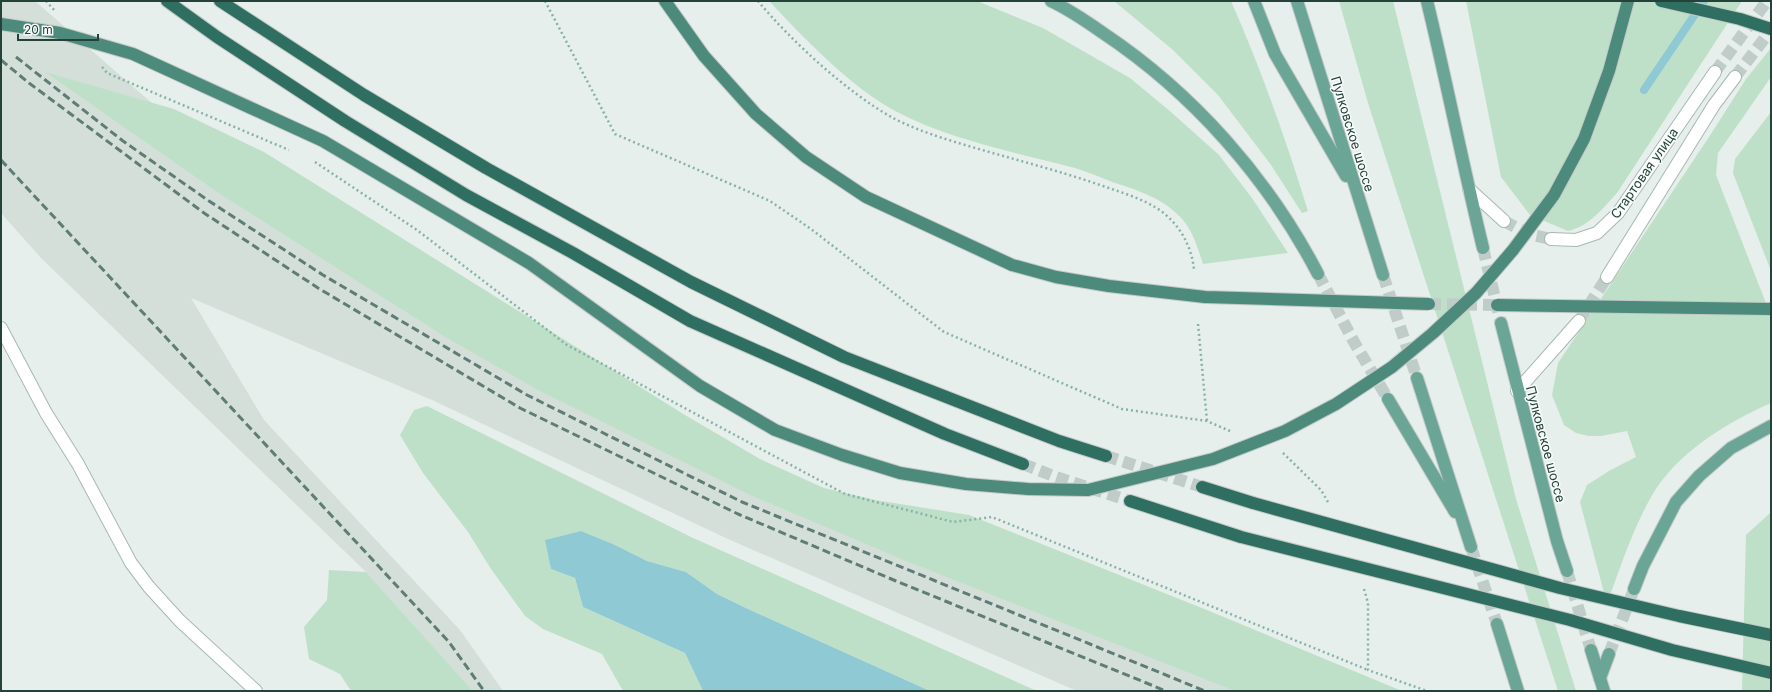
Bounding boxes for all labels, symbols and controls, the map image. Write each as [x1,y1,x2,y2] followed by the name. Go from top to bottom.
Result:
[18,16,98,42] scale bar
[24,22,53,37] text: 20 m
[1328,74,1378,194] street label: Пулковское шоссе
[1607,125,1681,221] street label: Стартовая улица
[1523,384,1569,504] street label: Пулковское шоссе

